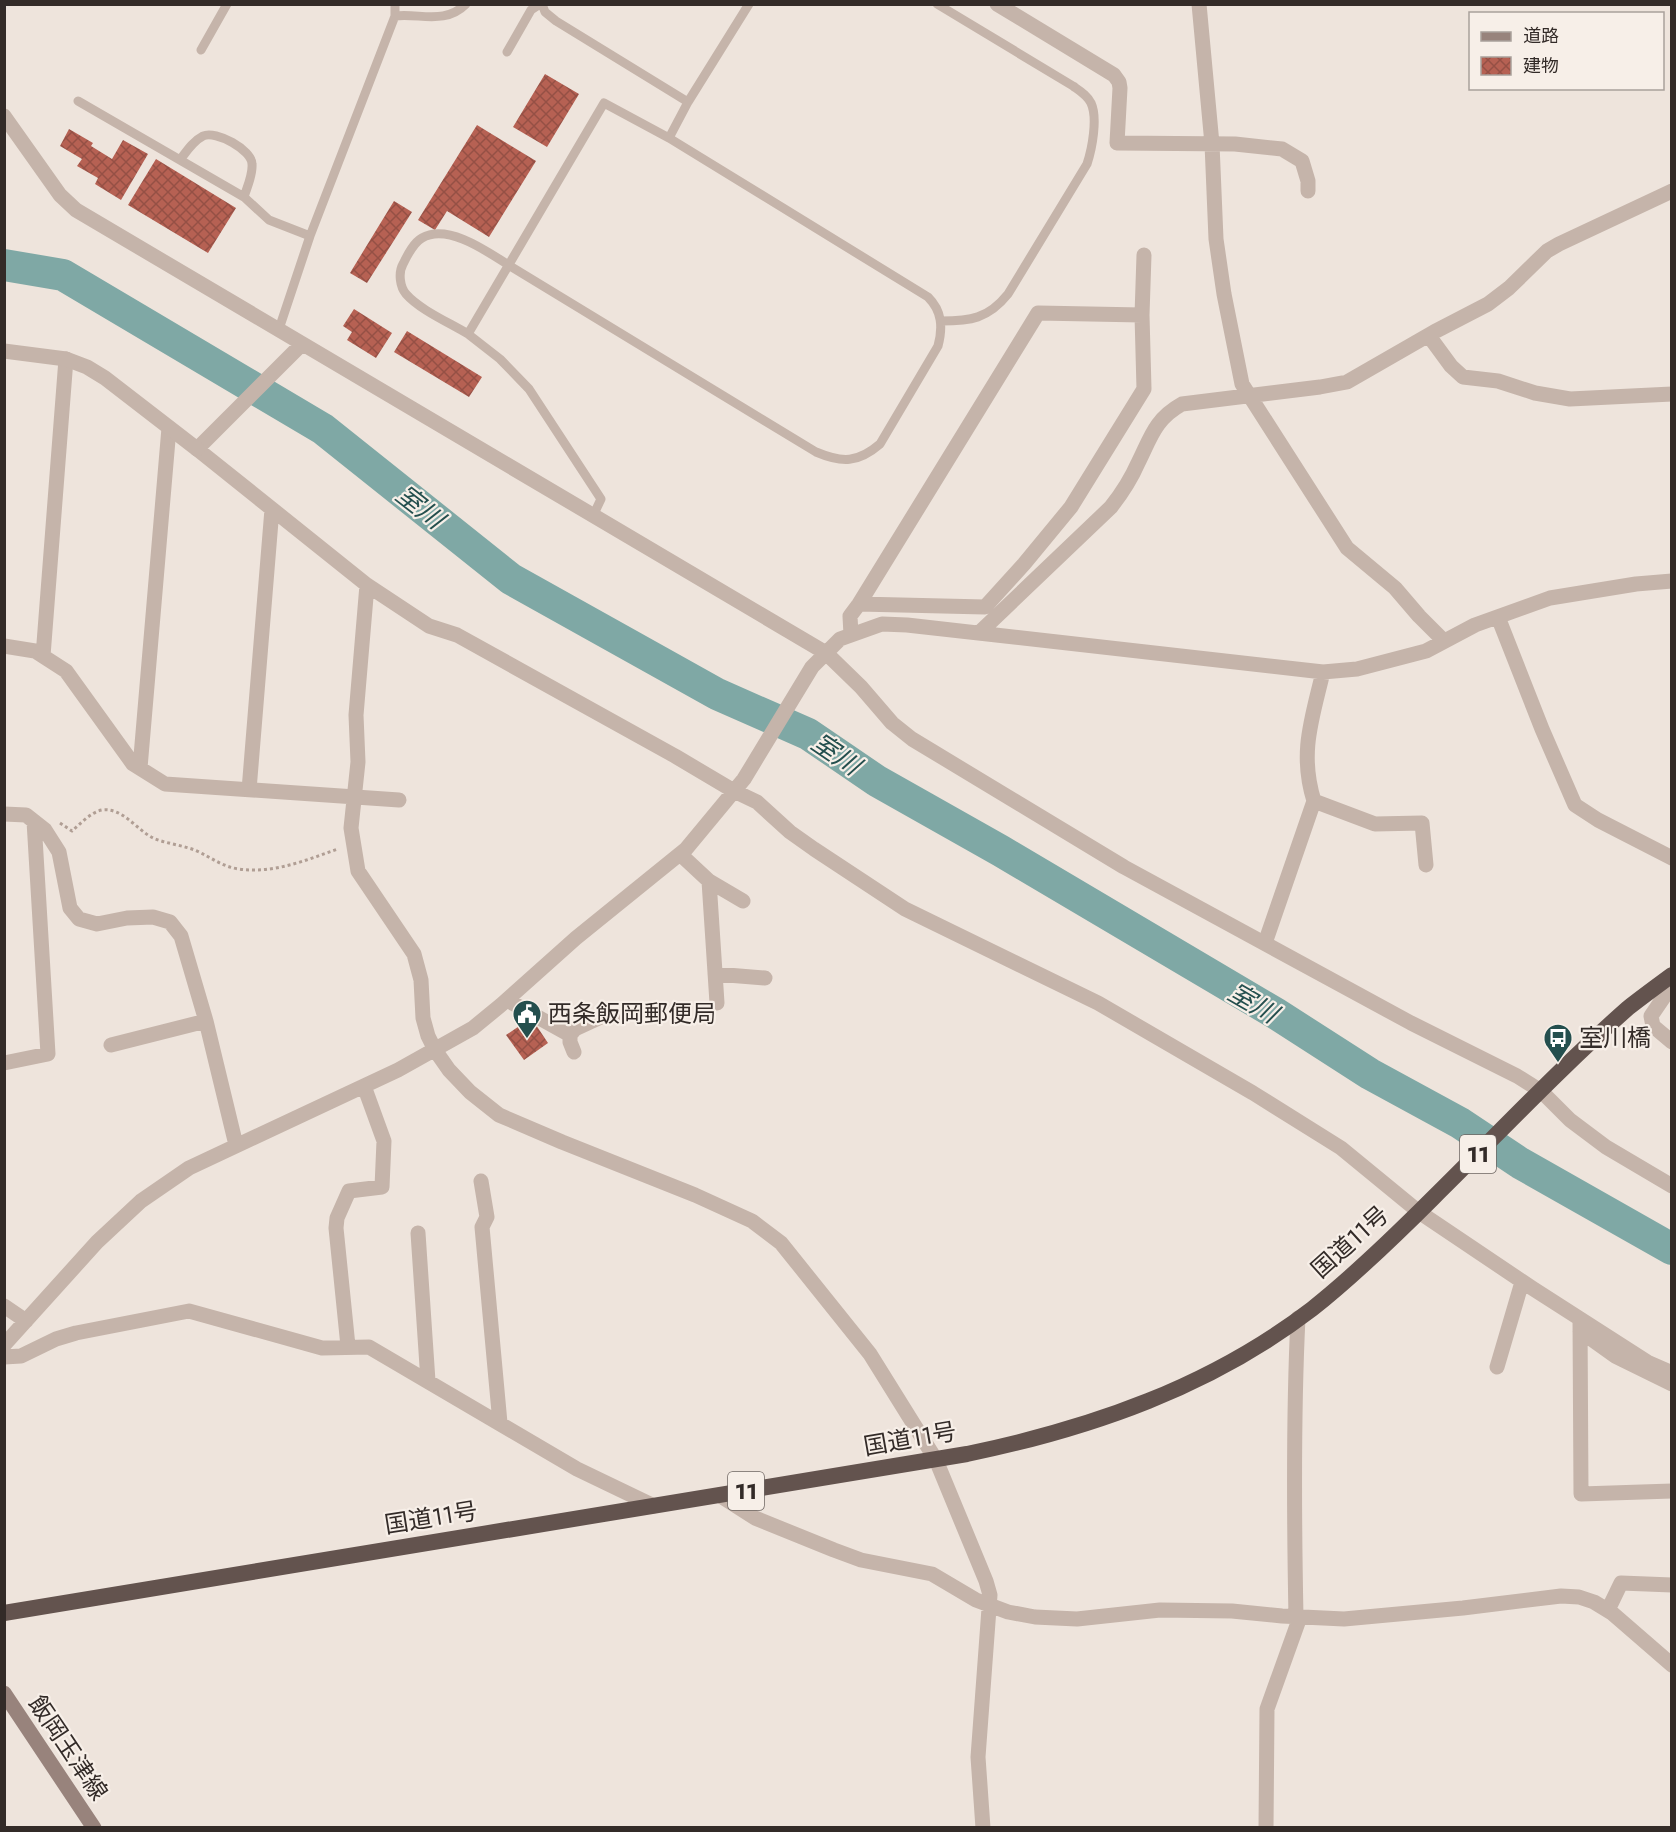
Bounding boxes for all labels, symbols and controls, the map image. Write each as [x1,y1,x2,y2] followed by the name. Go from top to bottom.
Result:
[1469,12,1664,90] legend
[1523,23,1559,49] text: 道路
[1523,53,1559,79] text: 建物
[388,476,455,540] water label: 室川
[804,724,871,786] water label: 室川
[1221,974,1288,1034] water label: 室川
[548,996,716,1031] place label: 西条飯岡郵便局
[511,998,543,1040] public building icon: 西条飯岡郵便局
[1579,1020,1651,1055] place label: 室川橋
[1542,1022,1574,1064] bus stop icon: 室川橋
[1460,1135,1496,1173] road number: 11
[1303,1197,1396,1286] street label: 国道11号
[861,1413,959,1464] street label: 国道11号
[728,1472,764,1510] road number: 11
[382,1493,480,1542] street label: 国道11号
[20,1688,116,1807] street label: 飯岡玉津線

